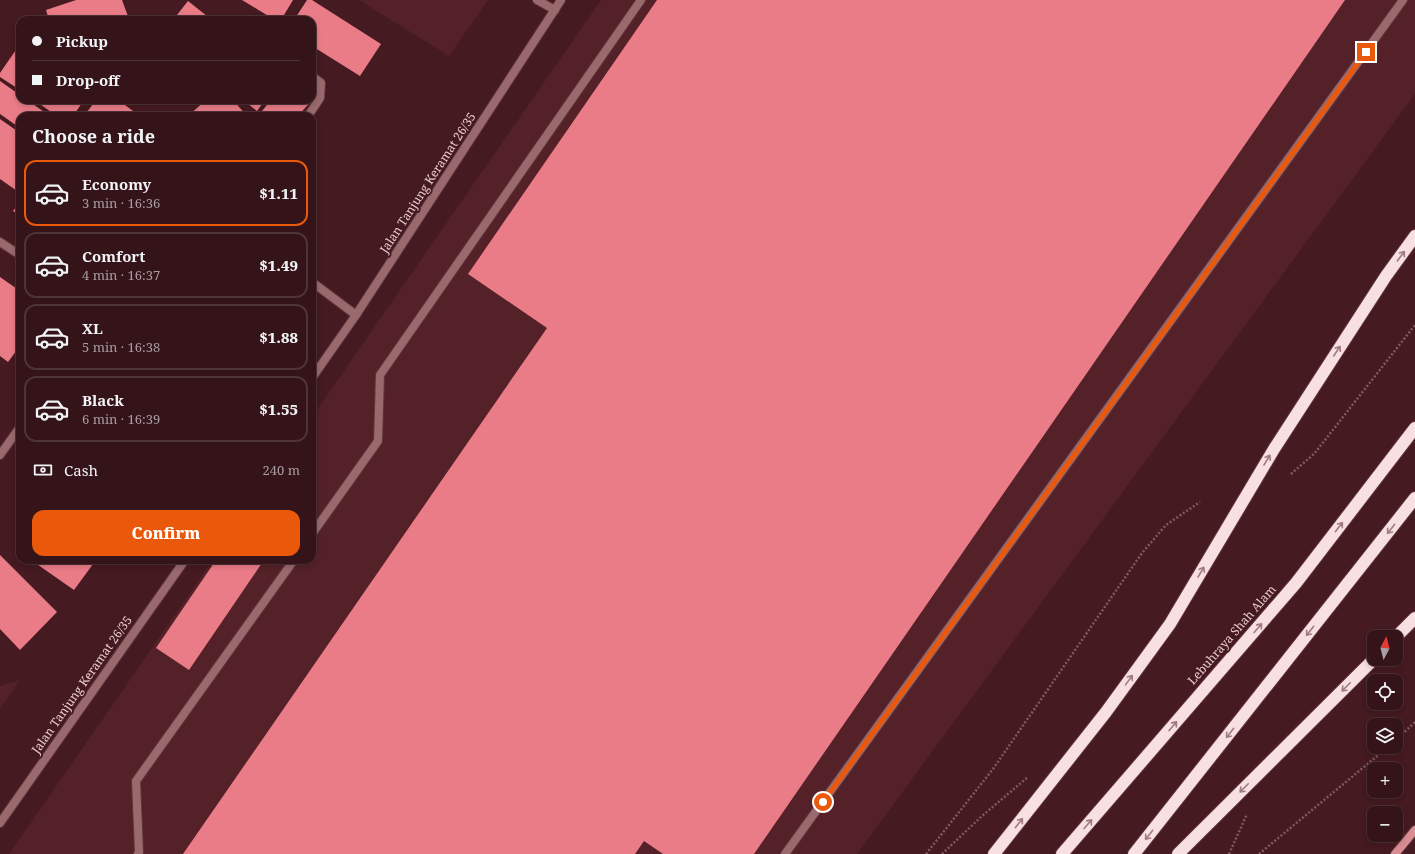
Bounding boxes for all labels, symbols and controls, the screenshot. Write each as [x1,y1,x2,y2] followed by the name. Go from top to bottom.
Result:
[56,31,108,51] text: Pickup
[1357,43,1375,61] route end
[56,70,120,90] text: Drop-off
[375,109,480,257] street label: Jalan Tanjung Keramat 26/35
[32,124,155,148] text: Choose a ride
[82,174,151,194] text: Economy
[34,175,70,211] icon: car
[259,183,298,203] text: $1.11
[82,194,160,212] text: 3 min · 16:36
[82,246,145,266] text: Comfort
[34,247,70,283] icon: car
[1396,251,1405,262] one-way arrow
[259,255,298,275] text: $1.49
[82,266,160,284] text: 4 min · 16:37
[82,318,103,338] text: XL
[34,319,70,355] icon: car
[259,327,298,347] text: $1.88
[82,338,160,356] text: 5 min · 16:38
[1333,346,1341,357] one-way arrow
[82,390,124,410] text: Black
[34,391,70,427] icon: car
[259,399,298,419] text: $1.55
[82,410,160,428] text: 6 min · 16:39
[1263,455,1271,466] one-way arrow
[32,459,54,481] icon: cash
[64,460,98,480] text: Cash
[263,461,300,479] text: 240 m
[32,510,300,556] button: Confirm
[1335,521,1344,532] one-way arrow
[1386,523,1395,534] one-way arrow
[1197,566,1205,578] one-way arrow
[1184,581,1280,688] street label: Lebuhraya Shah Alam
[27,612,136,758] street label: Jalan Tanjung Keramat 26/35
[1253,622,1262,633] one-way arrow
[1306,625,1315,636] one-way arrow
[1367,630,1403,666] north arrow
[1367,630,1403,842] map controls
[1367,674,1403,710] button: locate
[1125,675,1133,686] one-way arrow
[1341,682,1351,691] one-way arrow
[1367,718,1403,754] button: layers
[1168,721,1177,731] one-way arrow
[1225,727,1234,738] one-way arrow
[1367,762,1403,798] button: +
[1239,783,1249,793] one-way arrow
[814,793,832,811] route start
[1367,806,1403,842] button: −
[1014,818,1023,829] one-way arrow
[1083,819,1092,830] one-way arrow
[1145,829,1153,840] one-way arrow

